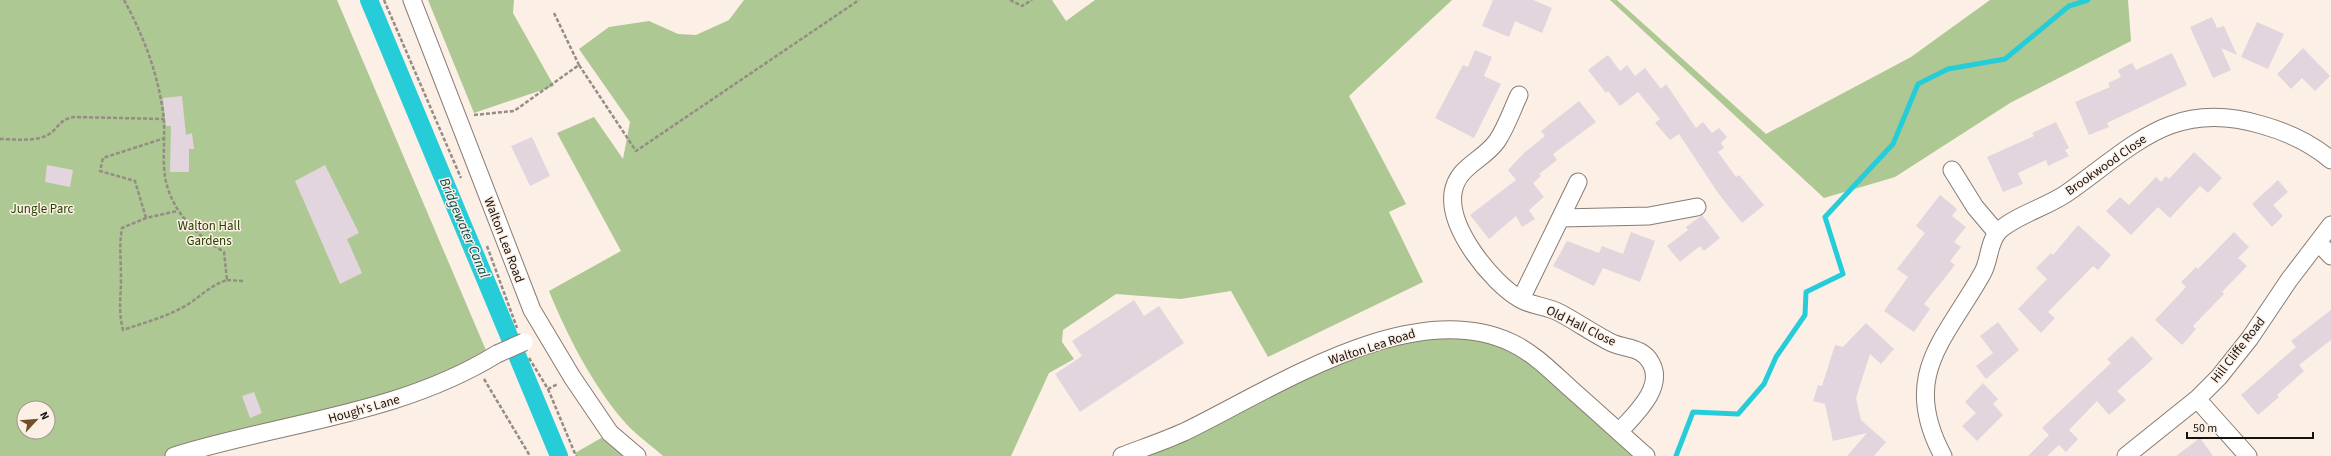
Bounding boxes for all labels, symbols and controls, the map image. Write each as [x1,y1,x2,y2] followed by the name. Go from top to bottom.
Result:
[2062,130,2150,200] street label: Brookwood Close
[434,175,494,282] water label: Bridgewater Canal
[479,195,529,285] street label: Walton Lea Road
[11,200,74,218] park label: Jungle Parc
[178,217,240,250] park label: Walton Hall Gardens
[1543,301,1619,351] street label: Old Hall Close
[2207,313,2269,387] street label: Hill Cliffe Road
[1326,324,1418,370] street label: Walton Lea Road
[326,390,402,428] street label: Hough's Lane
[16,400,56,440] north arrow
[36,409,53,422] text: N
[2187,414,2313,440] scale bar
[2193,420,2217,437] text: 50 m

